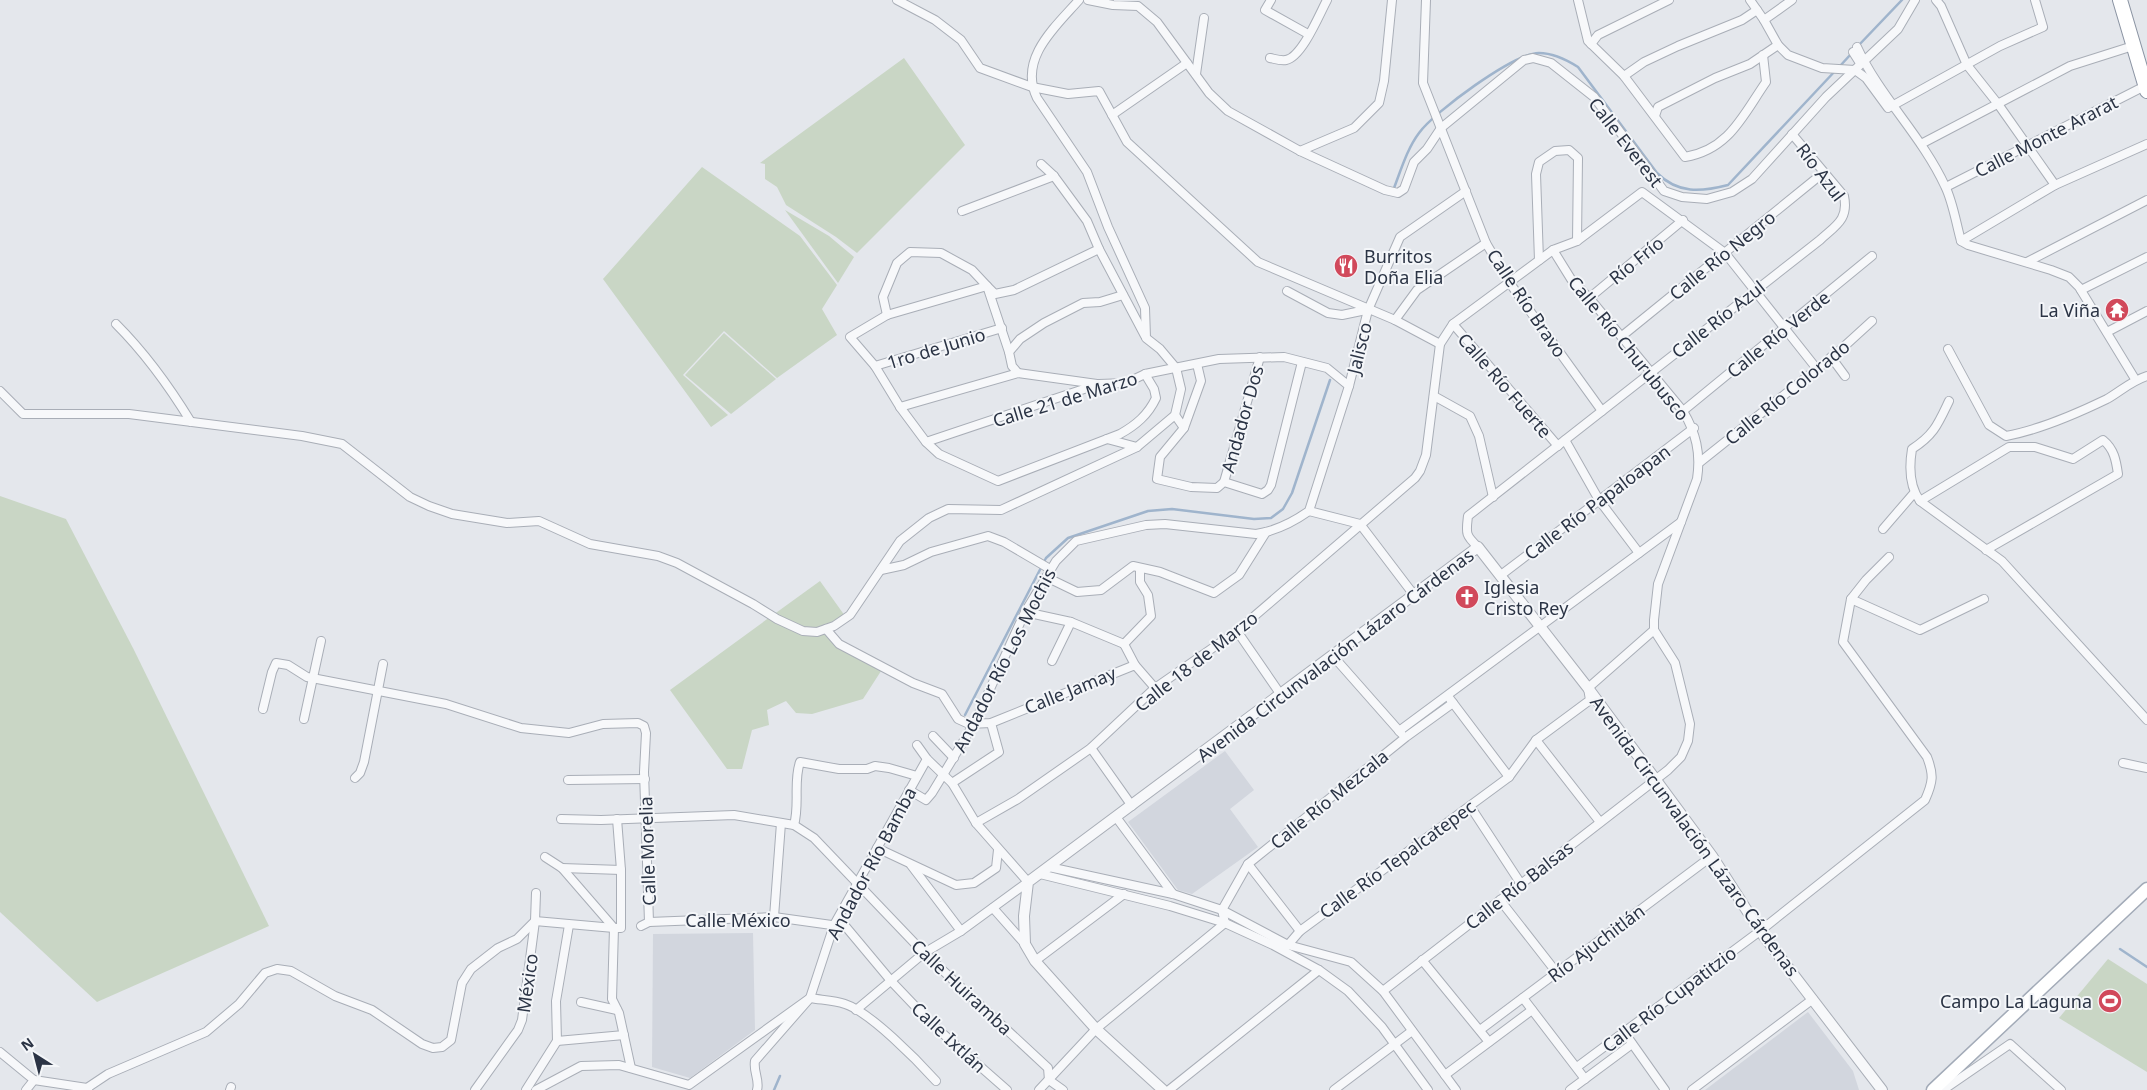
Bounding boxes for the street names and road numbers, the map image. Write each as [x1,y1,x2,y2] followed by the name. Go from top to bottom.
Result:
[1970,89,2122,182] street label: Calle Monte Ararat
[1584,92,1669,192] street label: Calle Everest
[1791,138,1851,206] street label: Río Azul
[1664,205,1780,305] street label: Calle Río Negro
[1604,231,1668,289] street label: Río Frío
[1482,244,1572,362] street label: Calle Río Bravo
[1563,271,1695,425] street label: Calle Río Churubusco
[1666,275,1770,363] street label: Calle Río Azul
[1722,285,1834,383] street label: Calle Río Verde
[1341,320,1377,378] street label: Jalisco
[884,322,988,374] street label: 1ro de Junio
[1453,327,1557,443] street label: Calle Río Fuerte
[1720,334,1854,450] street label: Calle Río Colorado
[1215,363,1269,475] street label: Andador Dos
[990,366,1140,432] street label: Calle 21 de Marzo
[1519,439,1675,565] street label: Calle Río Papaloapan
[1192,543,1478,767] street label: Avenida Circunvalación Lázaro Cárdenas
[947,564,1061,756] street label: Andador Río Los Mochis
[1130,605,1262,717] street label: Calle 18 de Marzo
[1021,660,1120,719] street label: Calle Jamay
[1585,691,1805,981] street label: Avenida Circunvalación Lázaro Cárdenas
[1265,744,1393,854] street label: Calle Río Mezcala
[821,783,921,943] street label: Andador Río Bamba
[1314,794,1480,924] street label: Calle Río Tepalcatepec
[633,796,661,906] street label: Calle Morelia
[1460,835,1578,935] street label: Calle Río Balsas
[1543,899,1649,987] street label: Río Ajuchitlán
[685,908,791,932] street label: Calle México
[906,934,1018,1040] street label: Calle Huiramba
[1597,941,1741,1057] street label: Calle Río Cupatitzio
[511,952,543,1014] street label: México
[907,996,991,1078] street label: Calle Ixtlán

